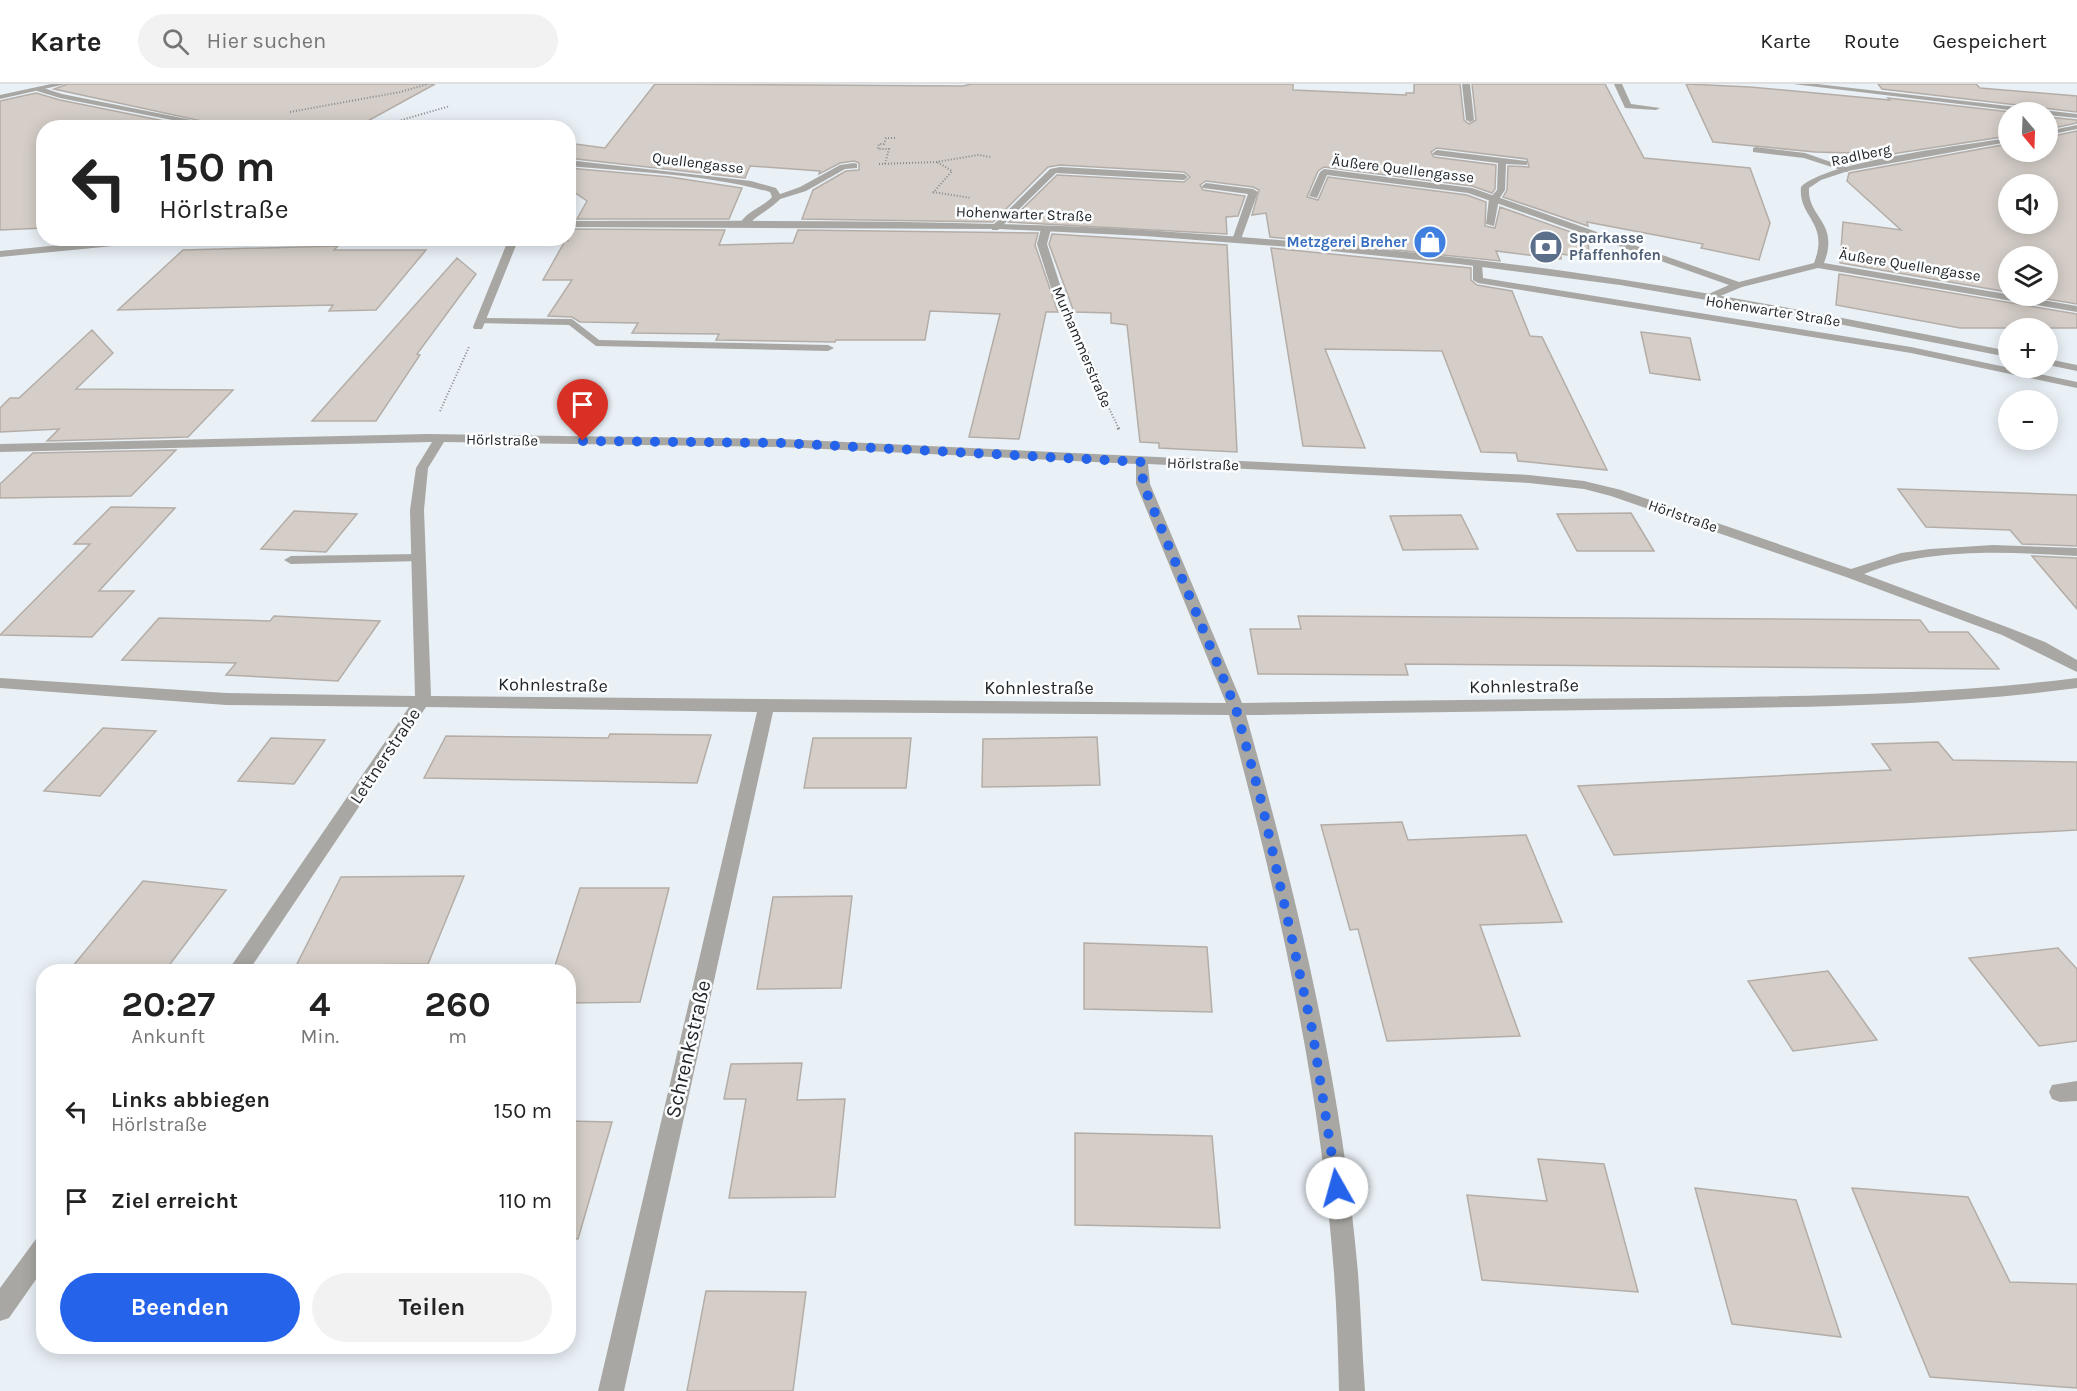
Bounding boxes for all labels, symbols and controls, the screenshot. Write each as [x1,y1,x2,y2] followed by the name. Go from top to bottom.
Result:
[138,14,558,68] search box
[30,25,102,58] text: Karte
[159,25,192,58] icon: search
[207,28,326,54] text: Hier suchen
[1760,29,1811,53] text: Karte
[1844,29,1900,53] text: Route
[1933,29,2047,53] text: Gespeichert
[1998,102,2058,162] north arrow
[1998,102,2058,450] map controls
[1829,140,1893,170] street label: Radlberg
[159,142,275,192] text: 150 m
[60,144,138,222] icon: left
[651,148,745,178] street label: Quellengasse
[1331,151,1475,187] street label: Äußere Quellengasse
[1998,174,2058,234] button: sound
[159,193,289,225] text: Hörlstraße
[956,203,1092,225] street label: Hohenwarter Straße
[1412,224,1448,260] shop icon: Metzgerei Breher
[1528,229,1564,265] bank icon: Sparkasse Pfaffenhofen
[1569,229,1661,264] place label: Sparkasse Pfaffenhofen
[1287,233,1407,251] place label: Metzgerei Breher
[1838,245,1982,285] street label: Äußere Quellengasse
[1998,246,2058,306] button: layers
[1048,284,1116,410] street label: Murhammerstraße
[1704,291,1842,331] street label: Hohenwarter Straße
[1998,318,2058,378] button: +
[557,379,608,441] pin
[566,388,599,421] icon: arrive
[1998,390,2058,450] button: −
[466,430,538,450] street label: Hörlstraße
[1167,454,1239,474] street label: Hörlstraße
[1646,496,1720,536] street label: Hörlstraße
[498,673,608,697] street label: Kohnlestraße
[1469,674,1579,698] street label: Kohnlestraße
[984,677,1094,699] street label: Kohnlestraße
[345,704,425,808] street label: Lettnerstraße
[660,978,716,1120] street label: Schrenkstraße
[121,983,215,1025] text: 20:27
[309,983,330,1025] text: 4
[424,983,491,1025] text: 260
[132,1025,205,1048] text: Ankunft
[300,1025,339,1048] text: Min.
[448,1025,467,1048] text: m
[111,1087,270,1113] text: Links abbiegen
[60,1095,93,1128] icon: left
[493,1098,552,1124] text: 150 m
[111,1113,207,1136] text: Hörlstraße
[1305,1156,1369,1220] position arrow
[60,1185,93,1218] icon: arrive
[111,1188,238,1214] text: Ziel erreicht
[499,1188,552,1214] text: 110 m
[60,1273,300,1342] button: Beenden
[312,1273,552,1342] button: Teilen

